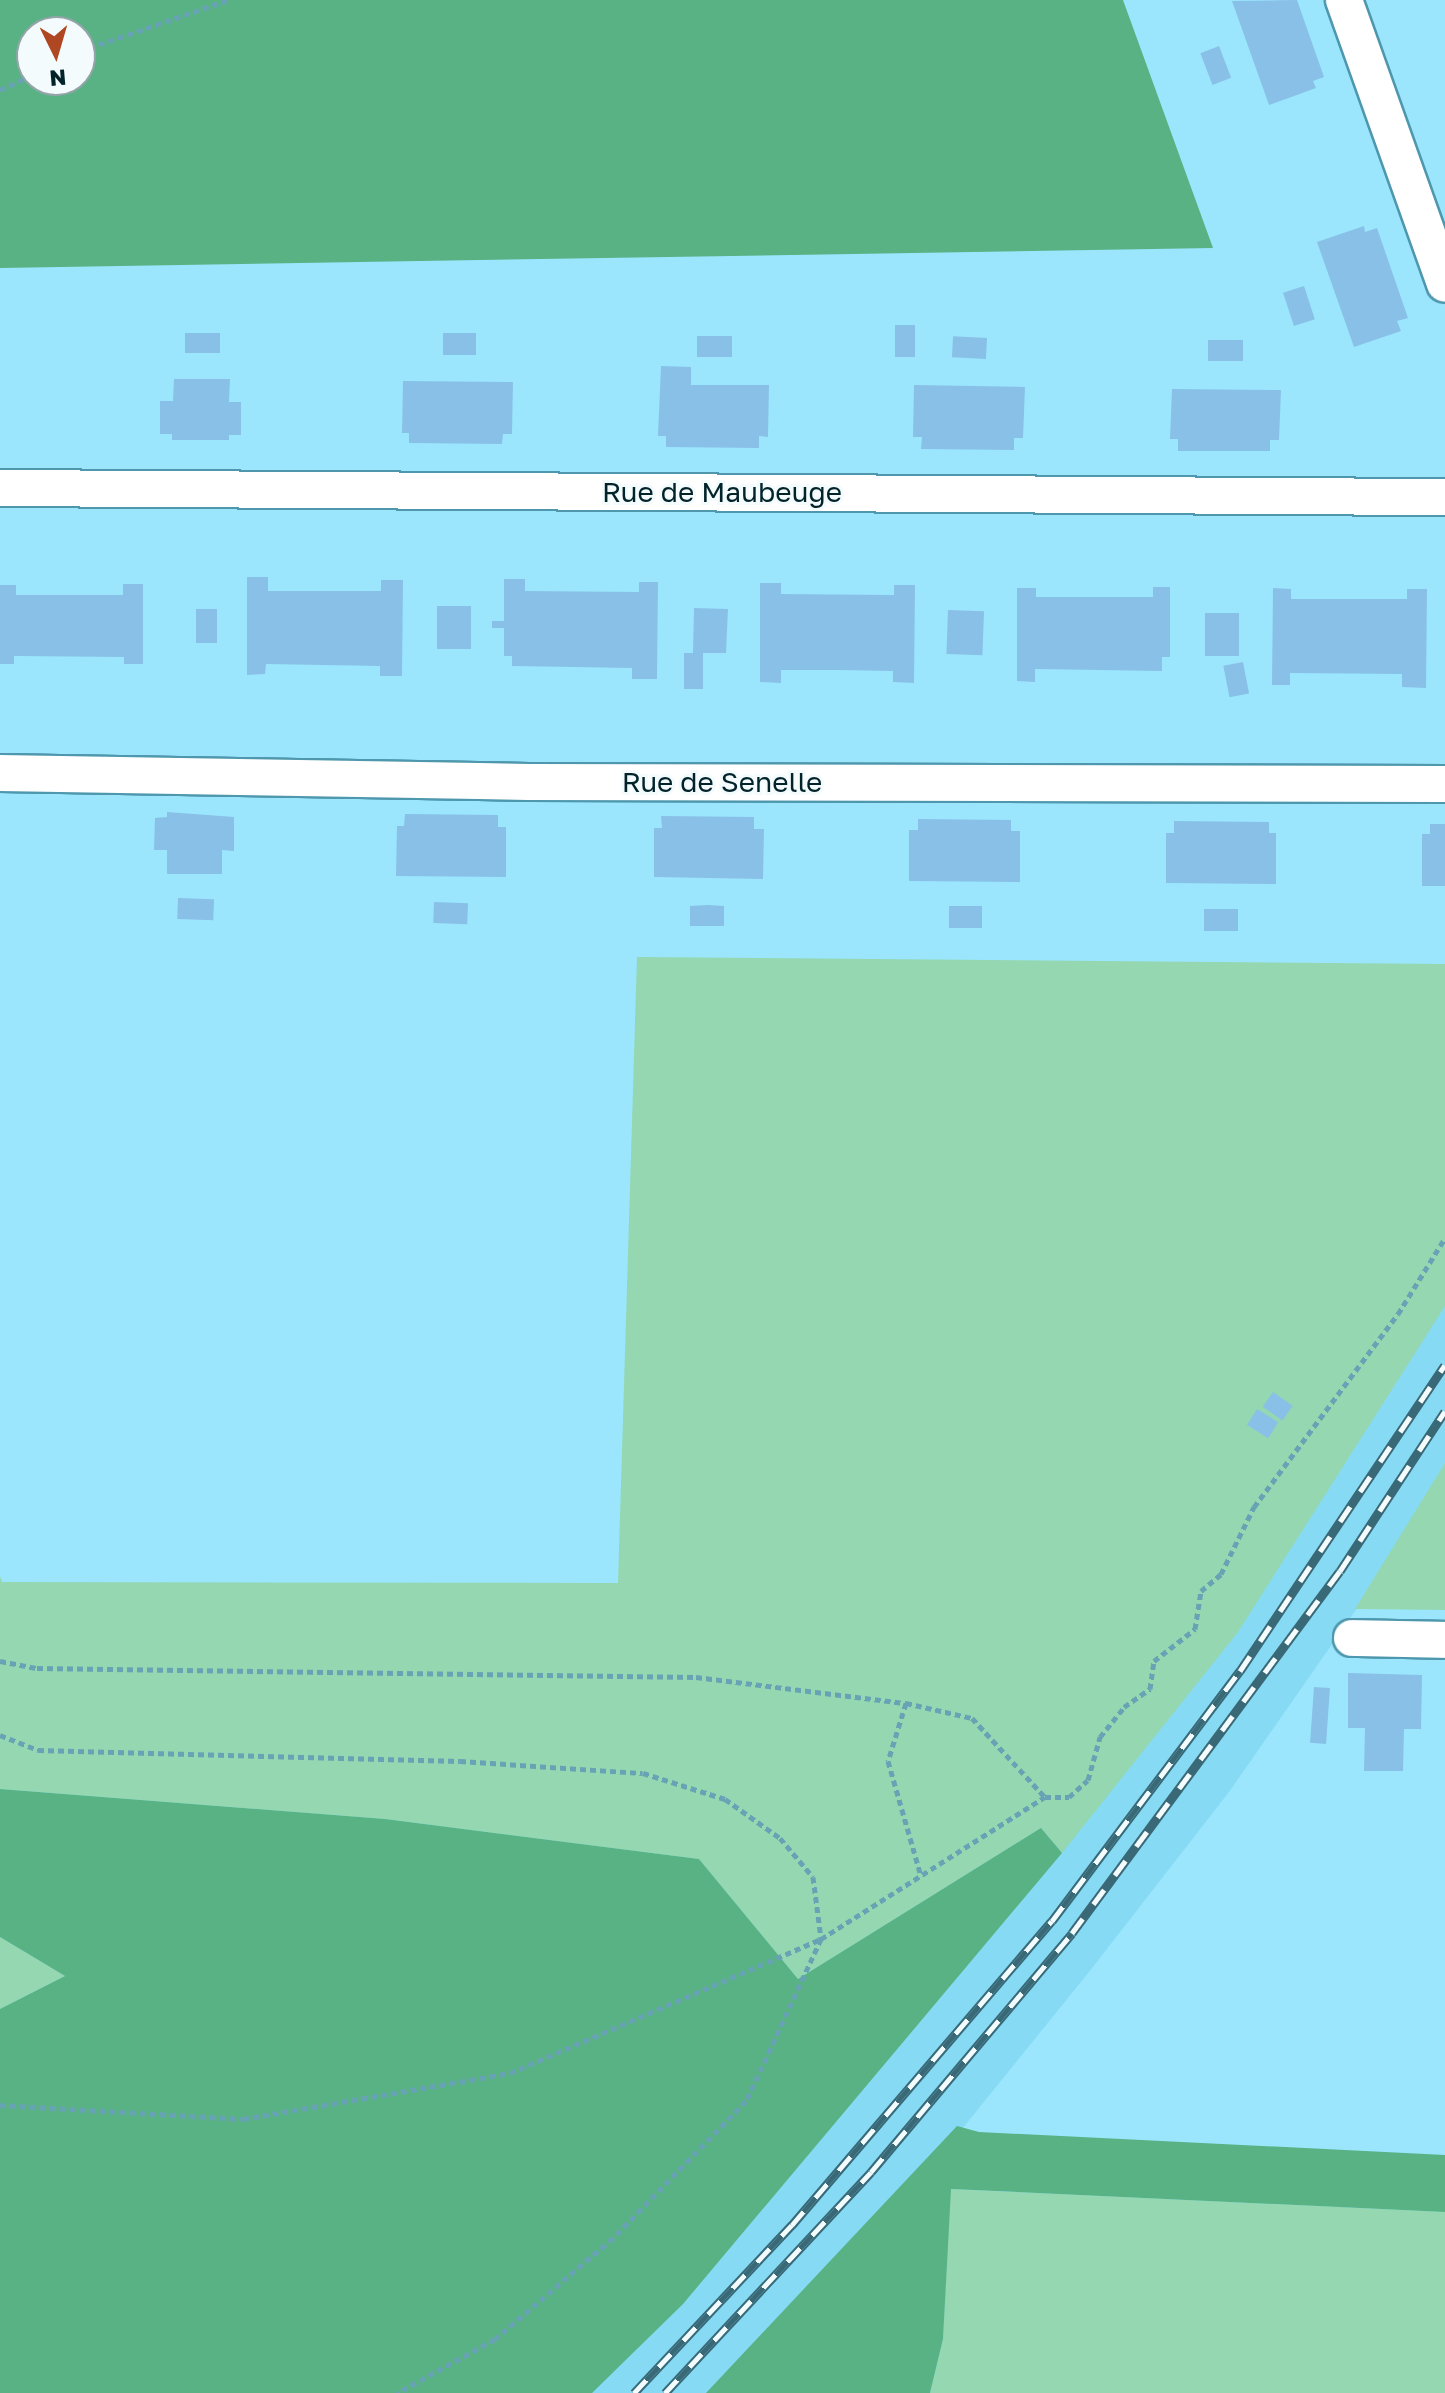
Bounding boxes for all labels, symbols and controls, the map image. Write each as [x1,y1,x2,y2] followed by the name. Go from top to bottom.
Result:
[16,16,96,96] north arrow
[48,64,67,93] text: N
[602,475,842,509] street label: Rue de Maubeuge
[622,765,822,799] street label: Rue de Senelle

